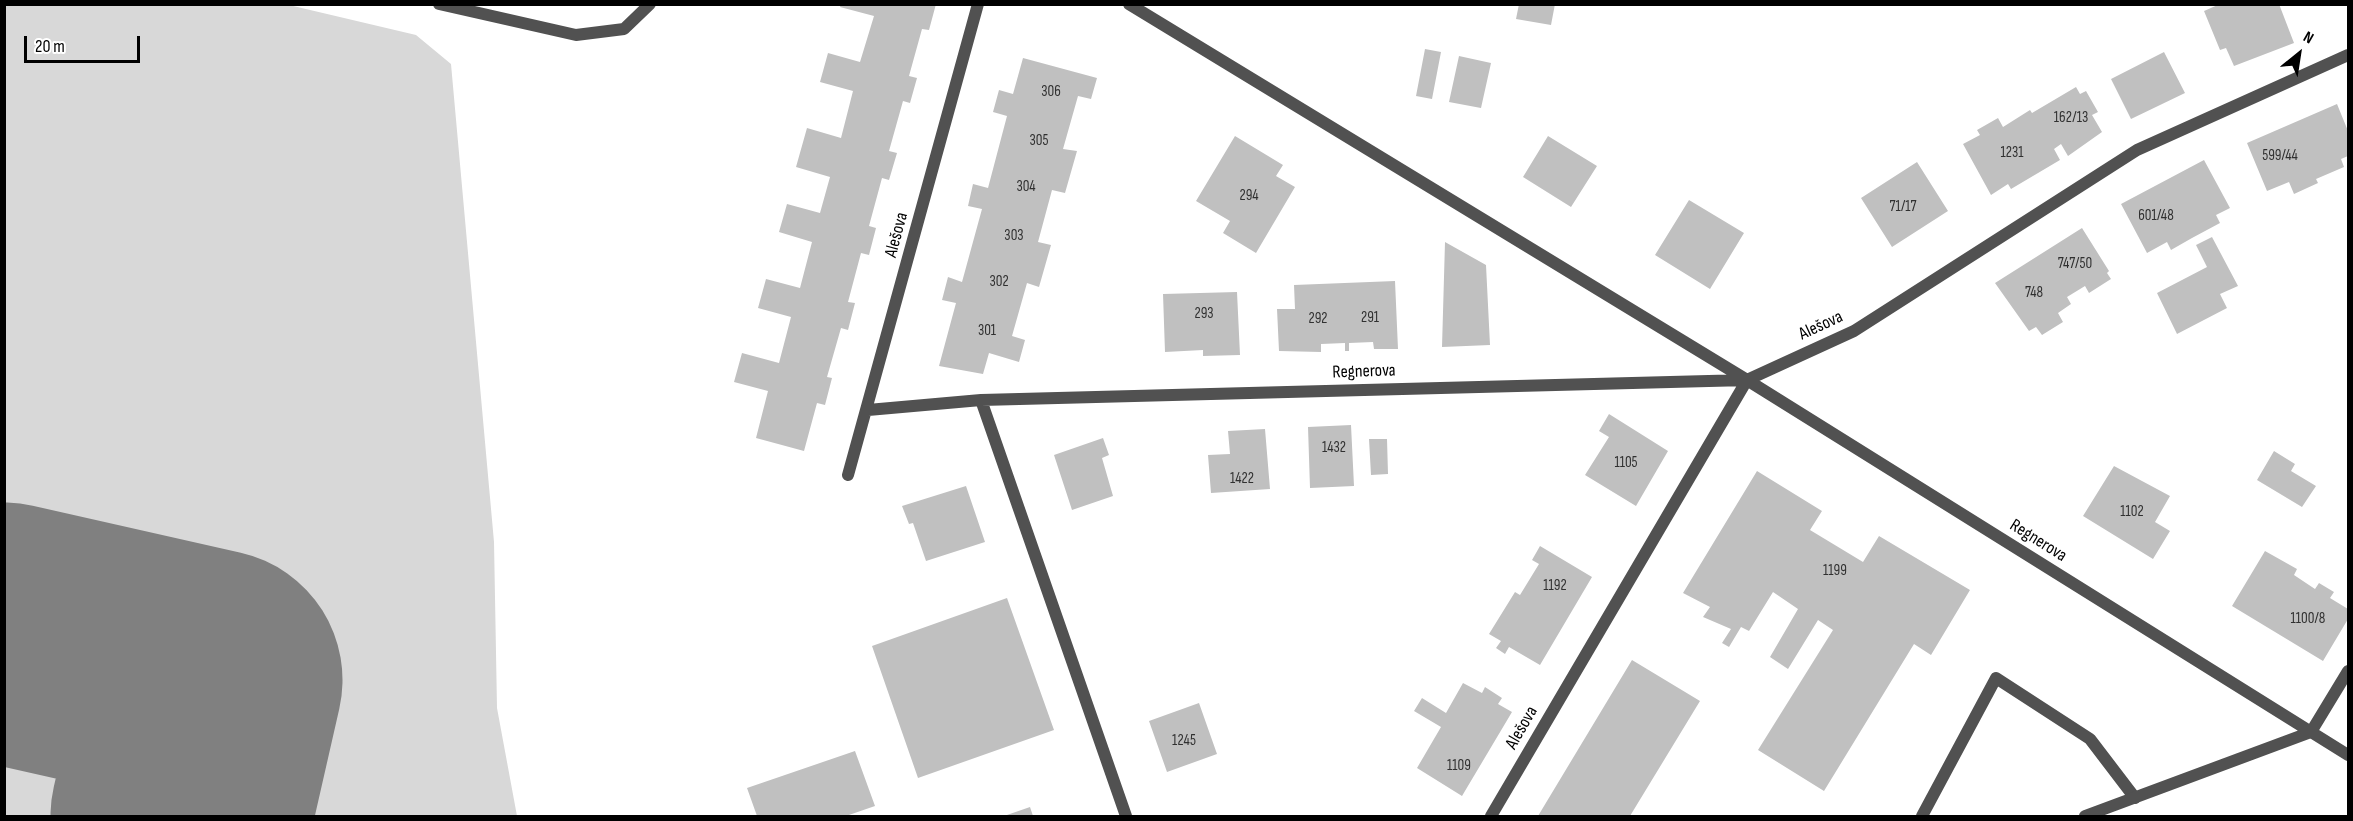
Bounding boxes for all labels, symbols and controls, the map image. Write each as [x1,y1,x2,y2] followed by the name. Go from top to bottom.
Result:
[27,24,142,62] scale bar
[2269,24,2329,84] north arrow
[2300,28,2317,48] text: N
[35,36,65,57] text: 20 m
[1041,83,1061,101] house number: 306
[2054,109,2088,127] house number: 162/13
[1030,132,1048,150] house number: 305
[2000,144,2024,162] house number: 1231
[2262,147,2298,165] house number: 599/44
[1016,178,1036,196] house number: 304
[1239,187,1259,205] house number: 294
[1889,198,1917,216] house number: 71/17
[2138,207,2174,225] house number: 601/48
[881,210,913,260] street label: Alešova
[1004,227,1024,245] house number: 303
[2058,255,2092,273] house number: 747/50
[989,273,1009,291] house number: 302
[2025,284,2043,302] house number: 748
[1194,305,1214,323] house number: 293
[1796,307,1846,345] street label: Alešova
[1361,309,1379,327] house number: 291
[1308,310,1328,328] house number: 292
[978,322,996,340] house number: 301
[1332,360,1396,384] street label: Regnerova
[1322,439,1346,457] house number: 1432
[1614,454,1638,472] house number: 1105
[1230,470,1254,488] house number: 1422
[2120,503,2144,521] house number: 1102
[2005,515,2071,567] street label: Regnerova
[1823,562,1847,580] house number: 1199
[1543,577,1567,595] house number: 1192
[2291,610,2325,628] house number: 1100/8
[1501,703,1543,753] street label: Alešova
[1172,732,1196,750] house number: 1245
[1447,757,1471,775] house number: 1109

